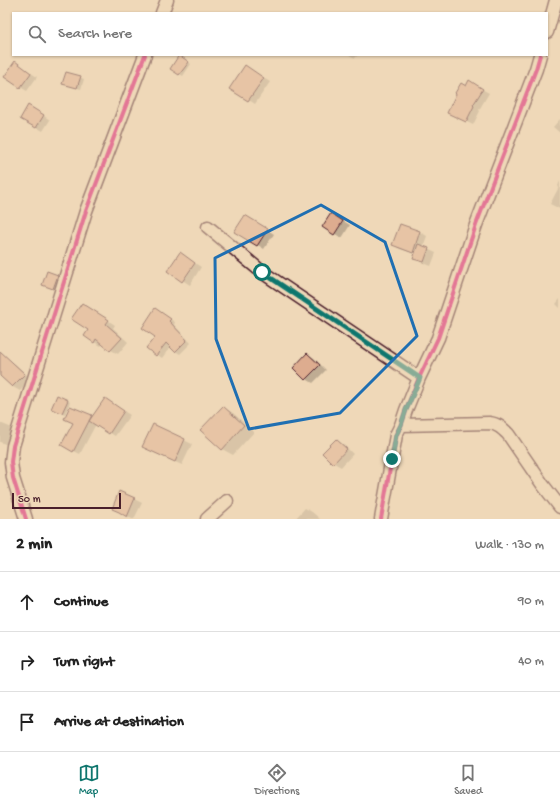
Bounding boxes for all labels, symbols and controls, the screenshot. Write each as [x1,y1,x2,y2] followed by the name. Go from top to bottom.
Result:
[12,12,548,56] search box
[26,23,48,45] icon: search
[58,25,132,43] text: Search here
[253,263,271,281] route start
[383,450,401,468] route end
[12,491,121,510] scale bar
[18,494,40,506] text: 50 m
[16,535,52,555] text: 2 min
[475,538,544,553] text: Walk · 130 m
[16,591,38,613] icon: ahead
[54,593,108,611] text: Continue
[518,594,544,609] text: 90 m
[16,651,38,673] icon: right
[54,653,114,671] text: Turn right
[518,654,544,669] text: 40 m
[16,711,38,733] icon: arrive
[54,713,184,731] text: Arrive at destination
[78,762,100,798] tab: Map
[255,762,299,798] tab: Directions
[454,762,482,798] tab: Saved

